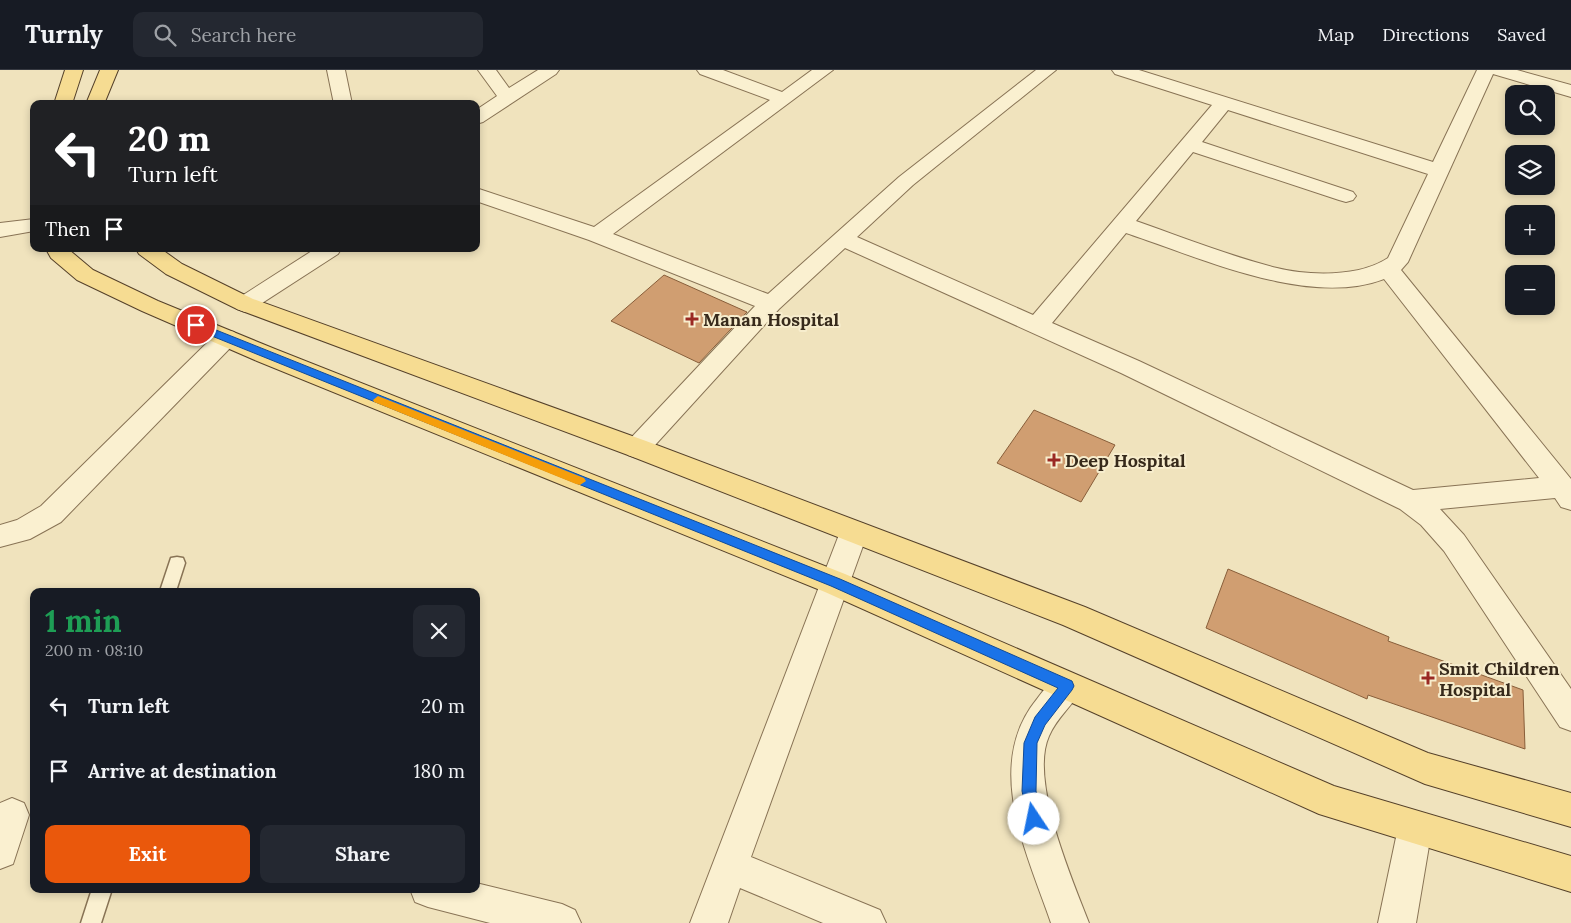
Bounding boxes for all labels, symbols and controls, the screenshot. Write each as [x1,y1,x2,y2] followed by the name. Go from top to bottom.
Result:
[133,12,483,57] search box
[25,19,103,50] text: Turnly
[151,21,179,49] icon: search
[191,23,296,47] text: Search here
[1318,23,1354,46] text: Map
[1382,23,1469,46] text: Directions
[1497,23,1546,46] text: Saved
[1505,85,1555,315] map controls
[1505,85,1555,135] button: search
[128,116,210,161] text: 20 m
[45,120,110,185] icon: left
[1505,145,1555,195] button: layers
[128,160,218,188] text: Turn left
[1505,205,1555,255] button: +
[100,215,128,243] icon: arrive
[45,217,90,241] text: Then
[1505,265,1555,315] button: −
[175,304,217,346] pin
[703,308,839,331] place label: Manan Hospital
[182,311,210,339] icon: arrive
[685,312,699,326] marker: Manan Hospital
[1065,449,1186,472] place label: Deep Hospital
[1047,453,1061,467] marker: Deep Hospital
[45,602,122,640] text: 1 min
[413,605,465,657] button: close
[45,640,143,660] text: 200 m · 08:10
[1439,657,1560,701] place label: Smit Children Hospital
[1421,671,1435,685] marker: Smit Children Hospital
[45,692,73,720] icon: left
[88,694,169,718] text: Turn left
[421,694,465,718] text: 20 m
[45,757,73,785] icon: arrive
[88,759,277,783] text: Arrive at destination
[414,759,465,783] text: 180 m
[1007,792,1059,844] position arrow
[45,825,250,883] button: Exit
[260,825,465,883] button: Share

